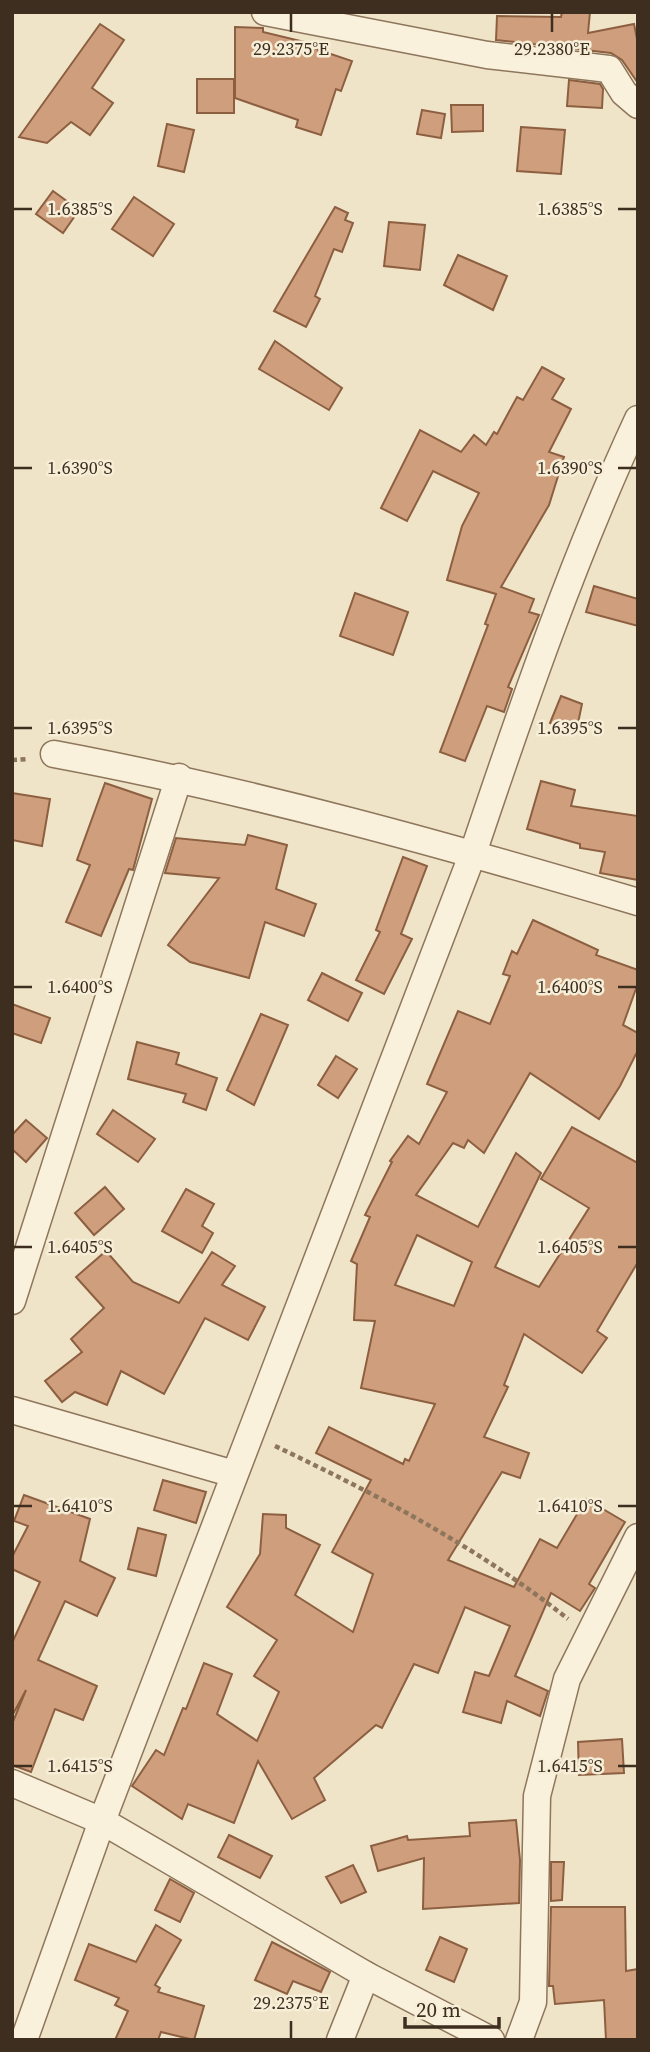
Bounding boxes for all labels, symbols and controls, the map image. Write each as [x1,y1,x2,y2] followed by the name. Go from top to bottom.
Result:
[253,36,329,61] text: 29.2375°E
[514,36,590,61] text: 29.2380°E
[47,196,113,221] text: 1.6385°S
[537,196,603,221] text: 1.6385°S
[47,455,113,480] text: 1.6390°S
[537,455,603,480] text: 1.6390°S
[47,715,113,740] text: 1.6395°S
[537,715,603,740] text: 1.6395°S
[47,974,113,999] text: 1.6400°S
[537,974,603,999] text: 1.6400°S
[47,1234,113,1259] text: 1.6405°S
[537,1234,603,1259] text: 1.6405°S
[47,1493,113,1518] text: 1.6410°S
[537,1493,603,1518] text: 1.6410°S
[47,1753,113,1778] text: 1.6415°S
[537,1753,603,1778] text: 1.6415°S
[405,1986,500,2030] scale bar
[253,1990,329,2015] text: 29.2375°E
[416,1995,461,2024] text: 20 m

